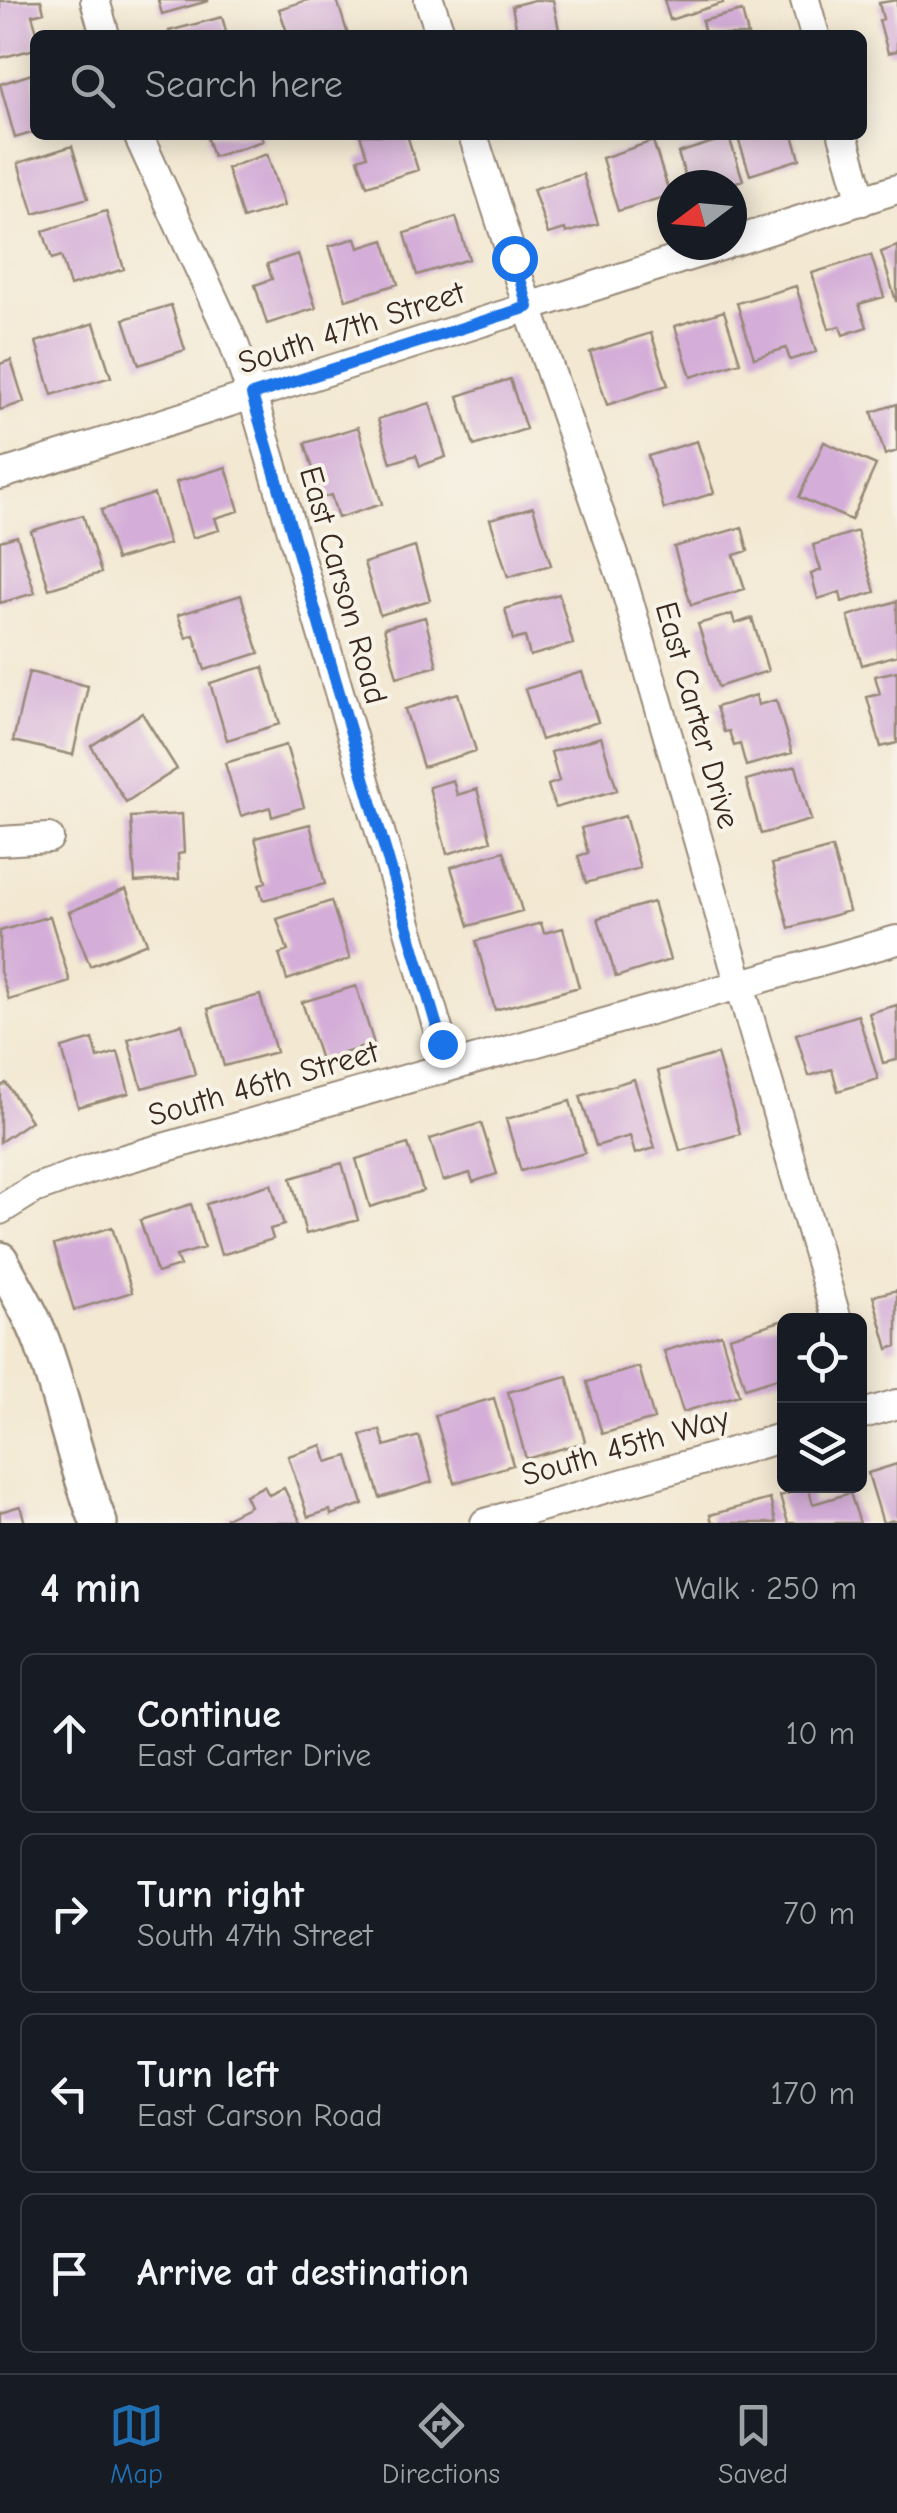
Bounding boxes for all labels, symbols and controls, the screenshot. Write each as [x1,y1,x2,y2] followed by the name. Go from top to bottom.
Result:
[30,30,867,140] search box
[65,58,120,113] icon: search
[145,63,343,107] text: Search here
[657,170,747,260] north arrow
[492,236,538,282] route start
[233,273,470,381] street label: South 47th Street
[292,462,395,708] street label: East Carson Road
[647,597,748,833] street label: East Carter Drive
[420,1022,466,1068] route end
[144,1033,383,1134] street label: South 46th Street
[777,1313,867,1493] map controls
[777,1313,867,1403] button: locate
[517,1399,734,1494] street label: South 45th Way
[777,1403,867,1493] button: layers
[40,1564,141,1613] text: 4 min
[675,1570,857,1607] text: Walk · 250 m
[137,1693,281,1737] text: Continue
[42,1706,97,1761] icon: ahead
[786,1715,855,1752] text: 10 m
[137,1737,371,1774] text: East Carter Drive
[137,1873,304,1917] text: Turn right
[42,1886,97,1941] icon: right
[783,1895,855,1932] text: 70 m
[137,1917,373,1954] text: South 47th Street
[137,2053,278,2097] text: Turn left
[42,2066,97,2121] icon: left
[771,2075,855,2112] text: 170 m
[137,2097,382,2134] text: East Carson Road
[42,2246,97,2301] icon: arrive
[137,2251,469,2295] text: Arrive at destination
[109,2398,164,2490] tab: Map
[382,2398,500,2490] tab: Directions
[718,2398,788,2490] tab: Saved

